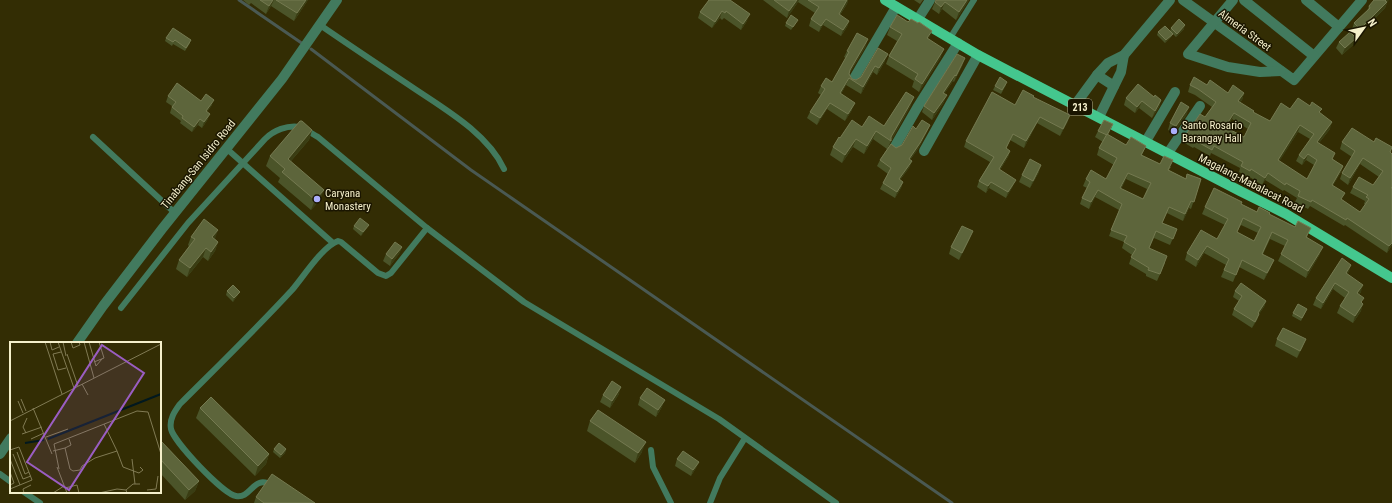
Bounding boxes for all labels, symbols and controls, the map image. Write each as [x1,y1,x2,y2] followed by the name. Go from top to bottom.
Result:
[1216,7,1274,54] street label: Almeria Street
[1344,8,1384,48] north arrow
[1365,16,1379,29] text: N
[1068,99,1092,115] road number: 213
[158,117,238,212] street label: Tinabang-San Isidro Road
[1182,119,1243,145] place label: Santo Rosario Barangay Hall
[1169,126,1179,136] marker: Santo Rosario Barangay Hall
[1196,151,1305,216] street label: Magalang-Mabalacat Road
[325,187,371,213] place label: Caryana Monastery
[312,194,322,204] marker: Caryana Monastery
[10,342,161,493] inset map

